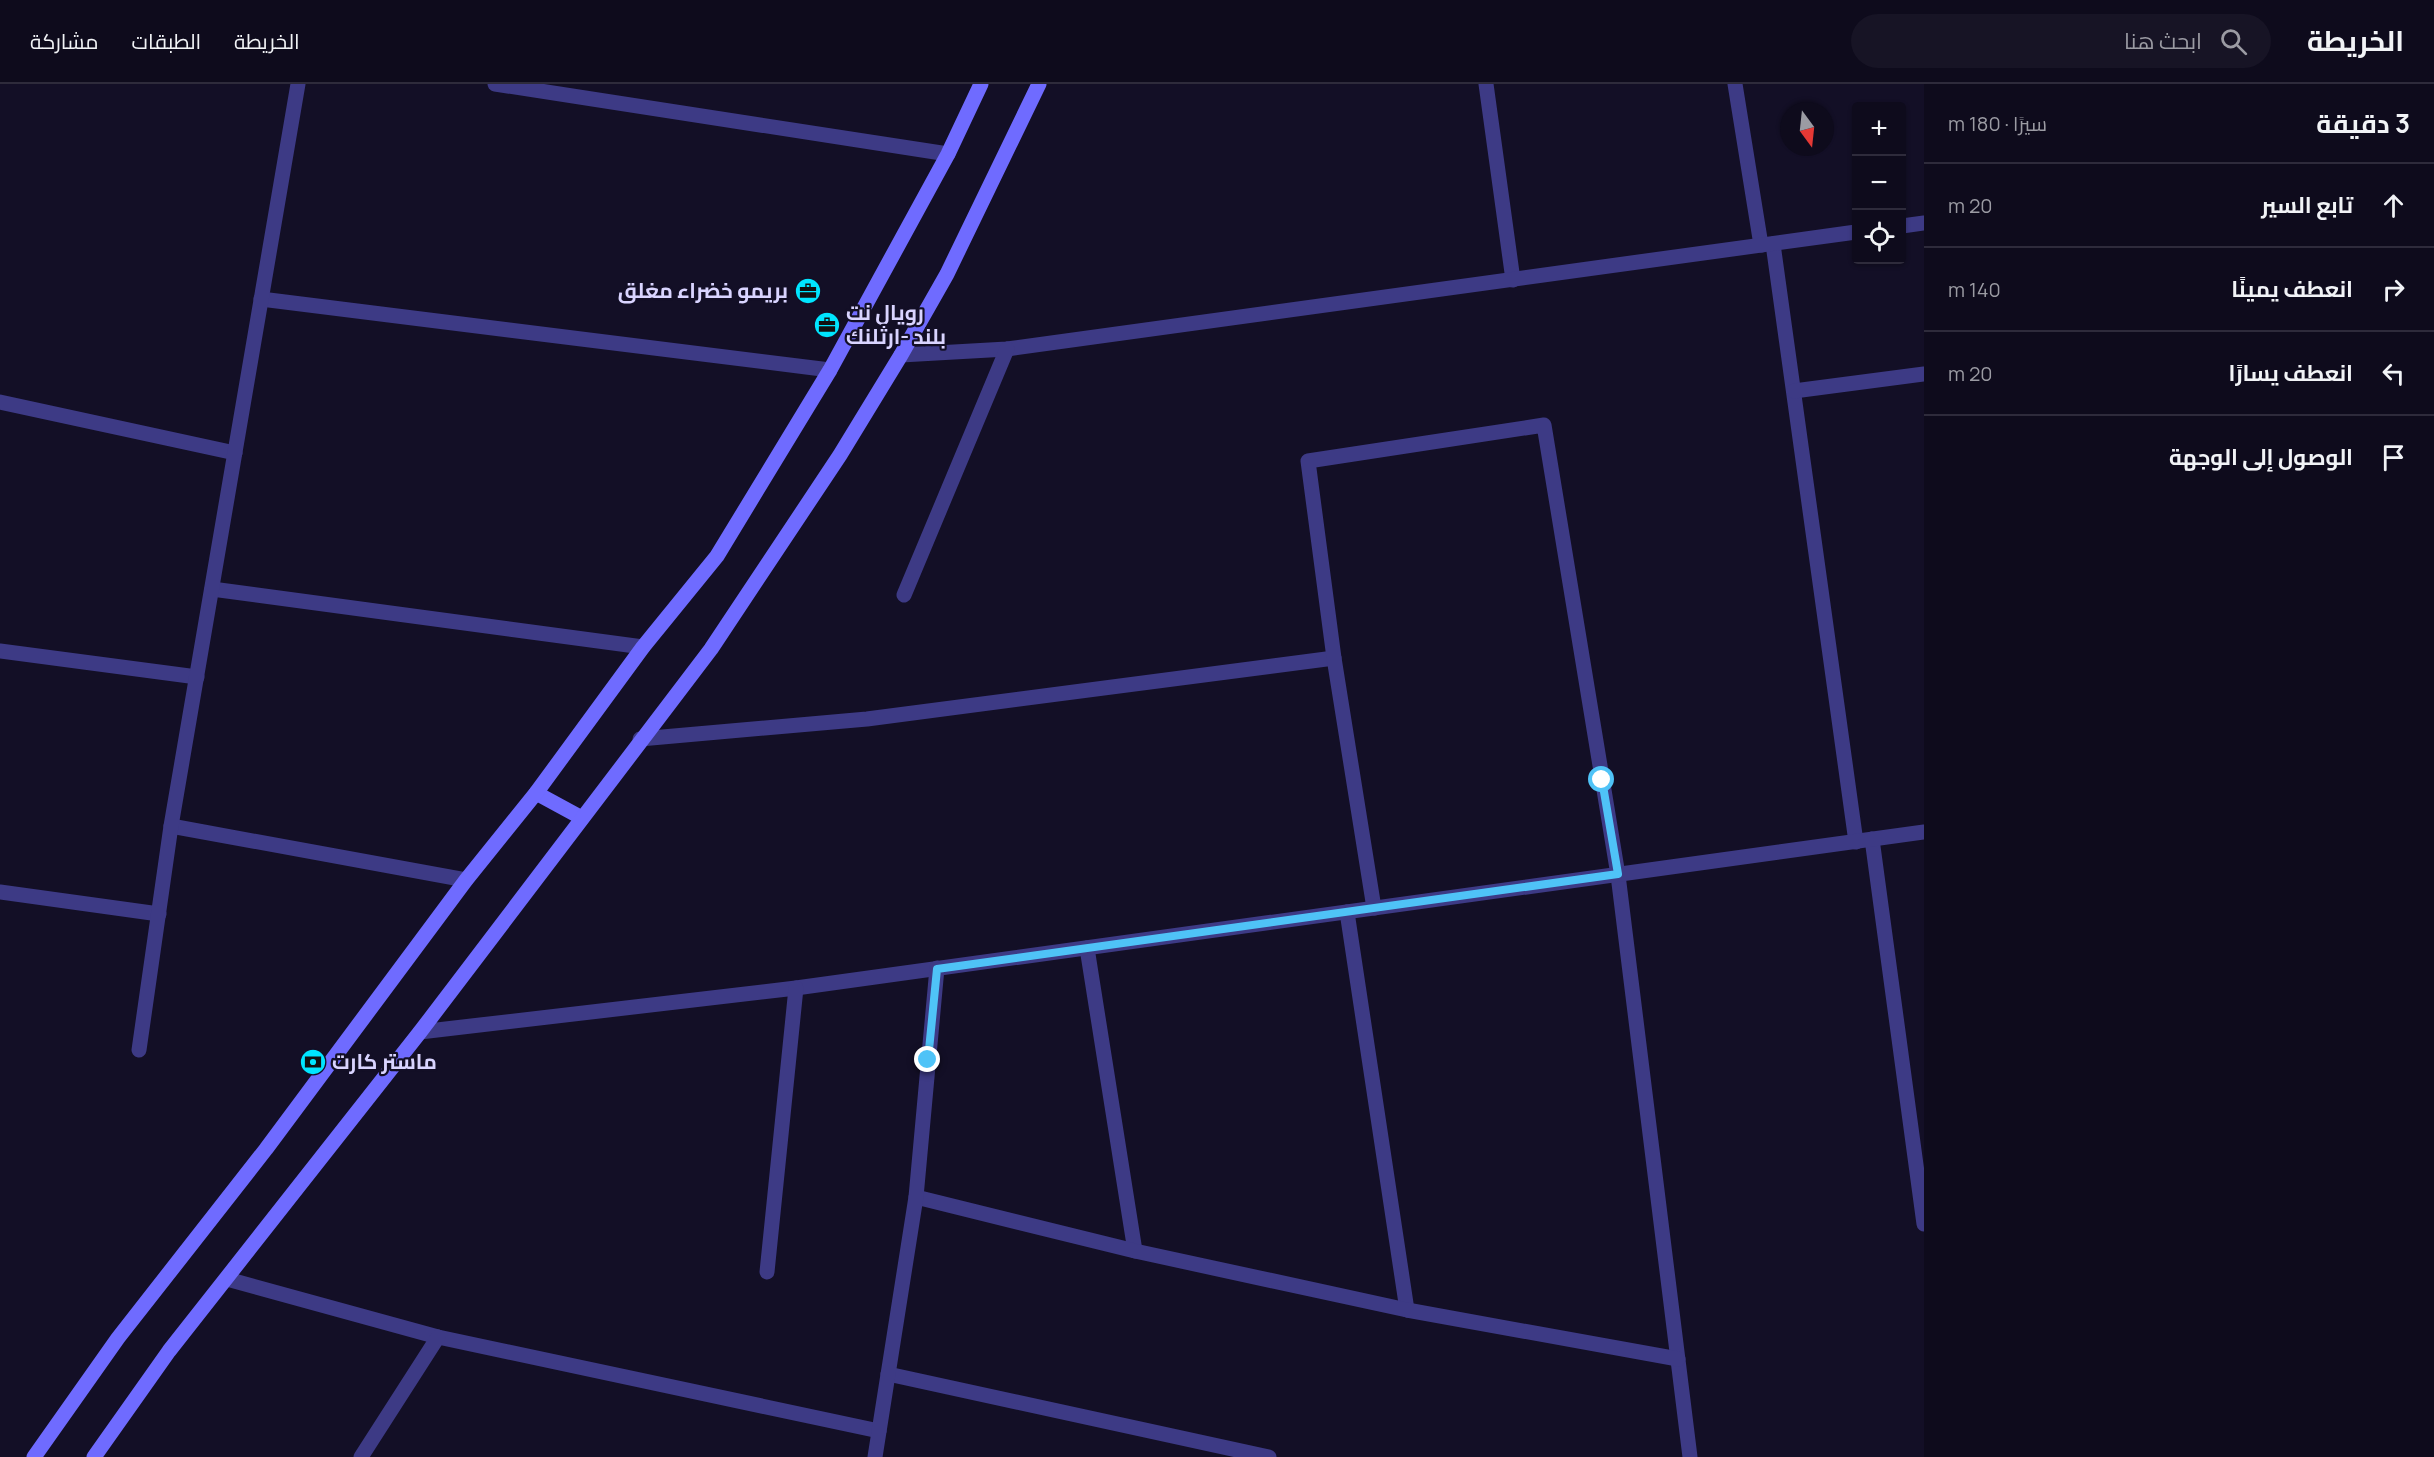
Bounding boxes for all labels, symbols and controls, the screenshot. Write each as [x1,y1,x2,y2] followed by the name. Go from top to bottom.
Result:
[1851,14,2271,68] search box
[2307,21,2404,59] text: الخريطة
[2217,25,2250,58] icon: search
[2124,26,2202,56] text: ابحث هنا
[30,27,99,55] text: مشاركة
[132,27,201,55] text: الطبقات
[234,27,300,55] text: الخريطة
[1780,102,1834,156] north arrow
[1852,102,1906,264] map controls
[1852,102,1906,156] button: +
[2316,105,2410,141] text: 3 دقيقة
[1948,110,2047,137] text: سيرًا · 180 m
[1852,156,1906,210] button: −
[2377,189,2410,222] icon: ahead
[2261,190,2353,220] text: تابع السير
[1948,192,1993,219] text: 20 m
[1852,210,1906,264] button: locate
[2377,273,2410,306] icon: right
[2231,274,2353,304] text: انعطف يمينًا
[618,276,788,304] place label: بريمو خضراء مغلق
[793,276,823,306] office icon: بريمو خضراء مغلق
[1948,276,2001,303] text: 140 m
[846,298,946,350] place label: رويال نت بلند -ارثلنك
[812,310,842,340] office icon: رويال نت بلند -ارثلنك
[2377,357,2410,390] icon: left
[2229,358,2353,388] text: انعطف يسارًا
[1948,360,1993,387] text: 20 m
[2377,441,2410,474] icon: arrive
[2169,442,2353,472] text: الوصول إلى الوجهة
[1588,766,1614,792] route start
[914,1046,940,1072] route end
[298,1047,328,1077] bank icon: ماستر كارت
[332,1047,437,1075] place label: ماستر كارت

